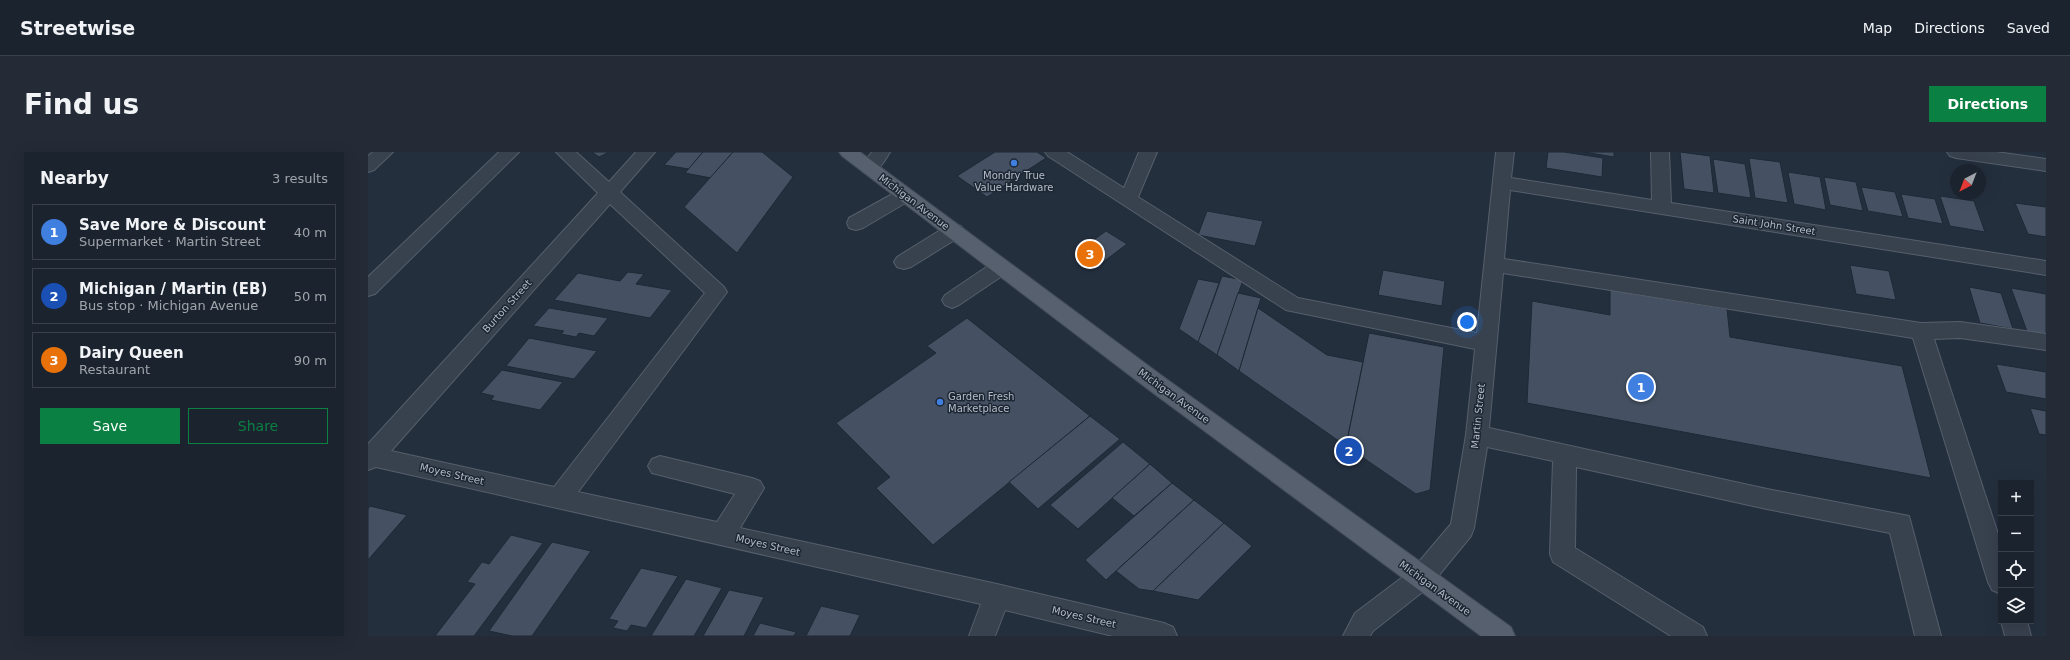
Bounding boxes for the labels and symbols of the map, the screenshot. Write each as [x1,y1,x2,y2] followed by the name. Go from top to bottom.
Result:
[1009,158,1019,168] marker: Mondry True Value Hardware
[1950,164,1986,200] north arrow
[975,170,1053,193] place label: Mondry True Value Hardware
[877,172,951,232] street label: Michigan Avenue
[1732,213,1816,237] street label: Saint John Street
[1077,239,1103,269] pin: 3
[480,277,534,335] street label: Burton Street
[1457,312,1477,332] your location
[1136,367,1212,425] street label: Michigan Avenue
[1628,372,1654,402] pin: 1
[1469,383,1487,449] street label: Martin Street
[948,391,1014,414] place label: Garden Fresh Marketplace
[935,397,945,407] marker: Garden Fresh Marketplace
[1336,436,1362,466] pin: 2
[419,461,485,487] street label: Moyes Street
[735,532,801,558] street label: Moyes Street
[1397,559,1473,617] street label: Michigan Avenue
[1051,604,1117,630] street label: Moyes Street

